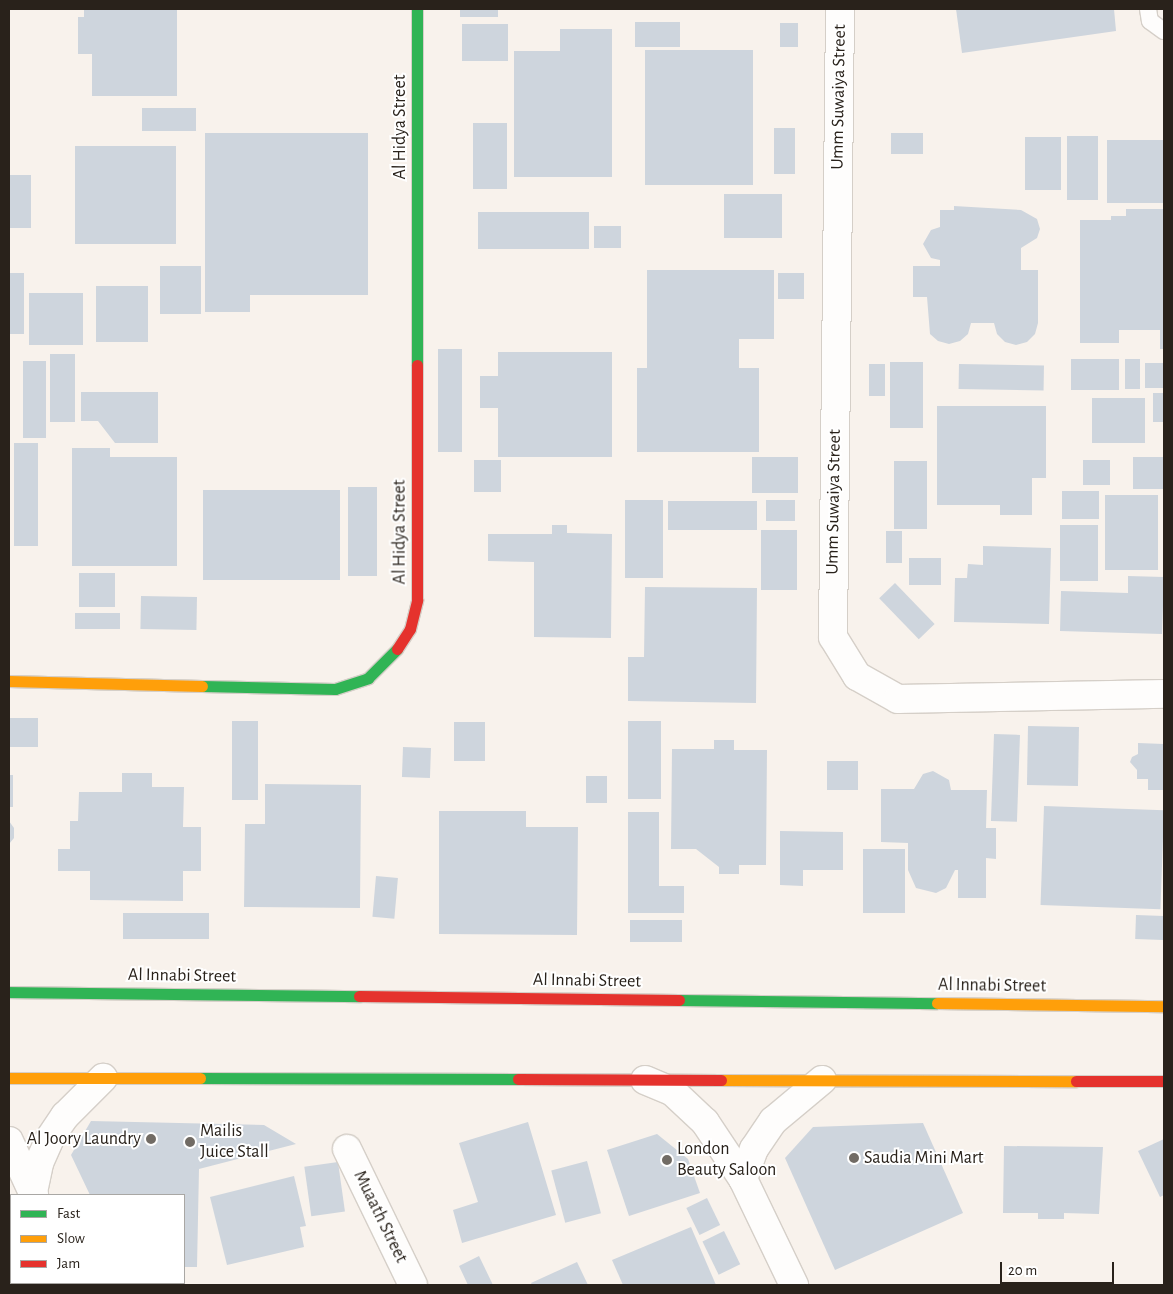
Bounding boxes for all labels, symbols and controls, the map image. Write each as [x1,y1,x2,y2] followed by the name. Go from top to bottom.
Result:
[827,24,851,170] street label: Umm Suwaiya Street
[389,75,411,179] street label: Al Hidya Street
[822,429,846,575] street label: Umm Suwaiya Street
[389,480,411,584] street label: Al Hidya Street
[128,964,236,988] street label: Al Innabi Street
[533,969,641,993] street label: Al Innabi Street
[938,974,1046,998] street label: Al Innabi Street
[200,1121,269,1164] place label: Mailis Juice Stall
[27,1128,141,1150] place label: Al Joory Laundry
[145,1133,157,1145] marker: Al Joory Laundry
[184,1136,196,1148] marker: Mailis Juice Stall
[677,1139,776,1182] place label: London Beauty Saloon
[864,1147,983,1169] place label: Saudia Mini Mart
[848,1152,860,1164] marker: Saudia Mini Mart
[661,1154,673,1166] marker: London Beauty Saloon
[348,1167,412,1267] street label: Muaath Street
[10,1194,185,1284] legend
[57,1206,80,1221] text: Fast
[57,1231,85,1246] text: Slow
[1003,1252,1117,1284] scale bar
[57,1256,80,1271] text: Jam
[1008,1263,1037,1278] text: 20 m

